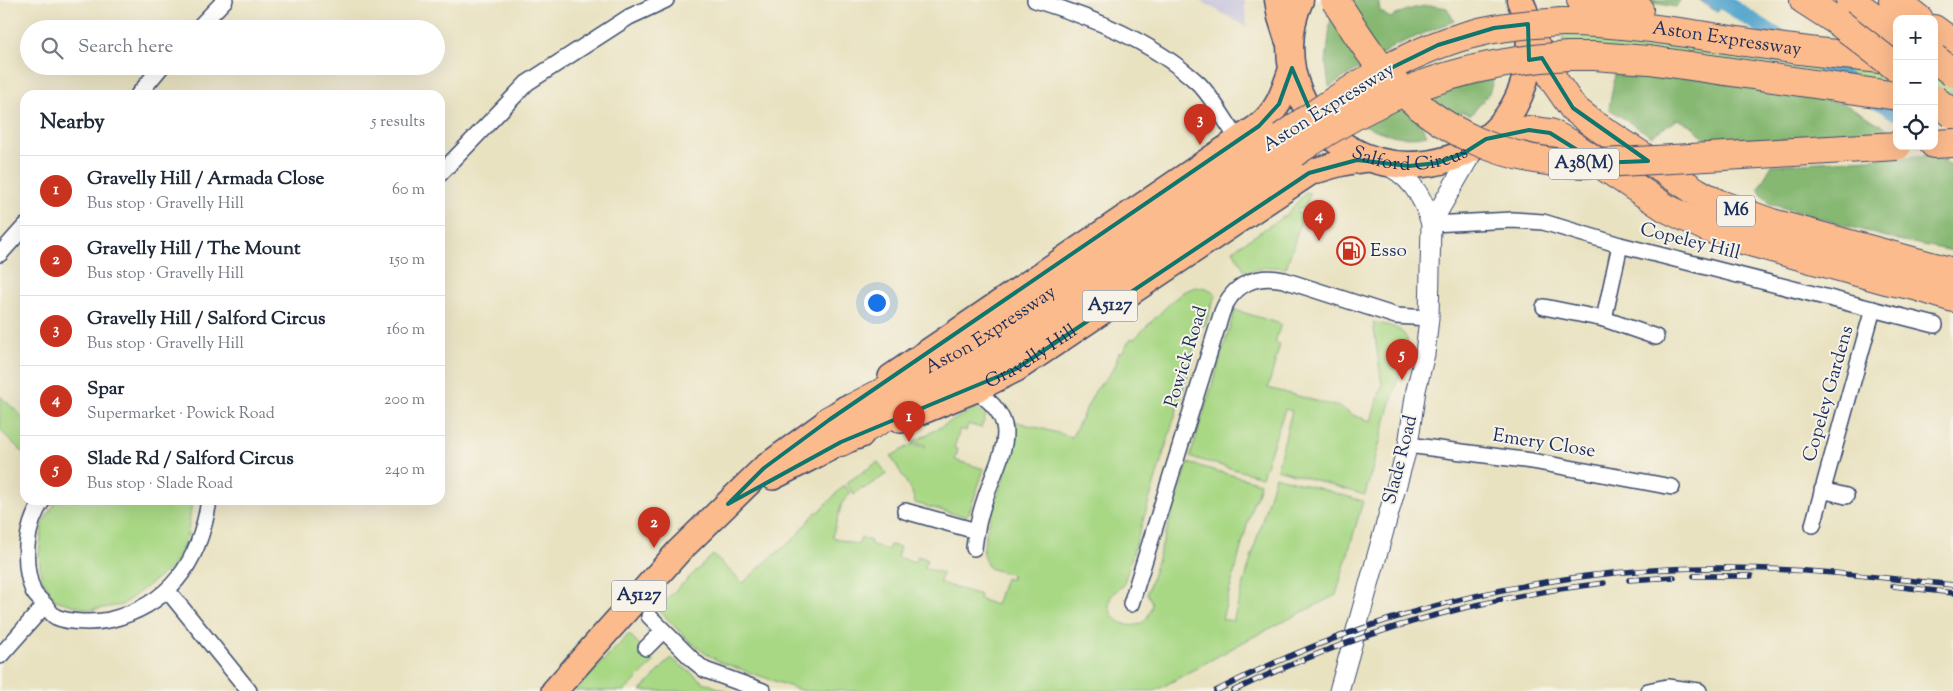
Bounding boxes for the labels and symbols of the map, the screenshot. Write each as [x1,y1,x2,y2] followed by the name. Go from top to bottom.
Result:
[1651,15,1804,64] street label: Aston Expressway
[1258,56,1400,159] street label: Aston Expressway
[1184,104,1216,145] pin: 3
[1347,139,1473,179] street label: Salford Circus
[1549,148,1619,180] road number: A38(M)
[1717,196,1755,227] road number: M6
[1303,200,1335,241] pin: 4
[1637,217,1743,267] street label: Copeley Hill
[1336,236,1366,266] fuel station icon: Esso
[1370,238,1407,265] place label: Esso
[920,279,1062,381] street label: Aston Expressway
[864,290,890,316] your location
[1082,290,1138,322] road number: A5127
[1159,303,1215,411] street label: Powick Road
[980,318,1083,396] street label: Gravelly Hill
[1797,323,1861,465] street label: Copeley Gardens
[1386,339,1418,380] pin: 5
[893,401,925,442] pin: 1
[1377,412,1425,508] street label: Slade Road
[1491,423,1597,465] street label: Emery Close
[638,507,670,548] pin: 2
[612,580,666,612] road number: A5127

